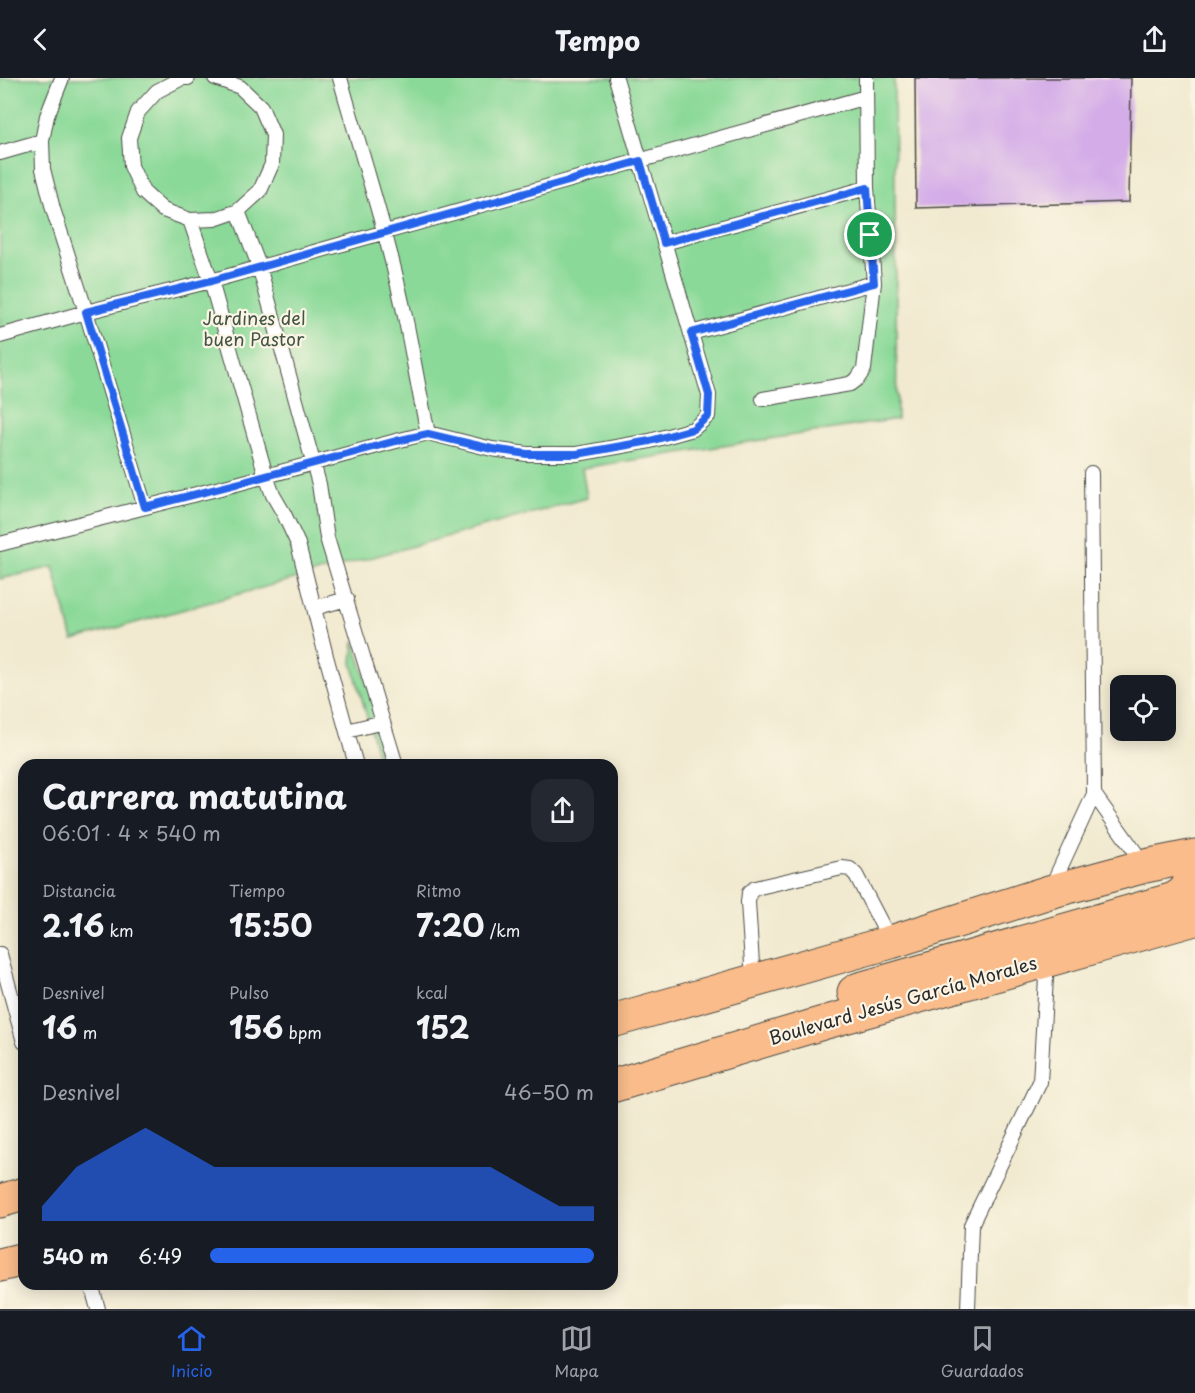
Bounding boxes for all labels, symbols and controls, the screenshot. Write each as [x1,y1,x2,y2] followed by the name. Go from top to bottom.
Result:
[555,19,640,60] text: Tempo
[24,23,57,56] icon: back
[1138,23,1171,56] icon: share
[844,209,895,260] pin
[853,218,886,251] icon: arrive
[202,304,306,352] park label: Jardines del buen Pastor
[1110,675,1176,741] map controls
[1110,675,1176,741] button: locate
[42,770,347,820] text: Carrera matutina
[531,779,594,842] button: share
[42,818,221,848] text: 06:01 · 4 × 540 m
[42,878,116,902] text: Distancia
[229,878,285,902] text: Tiempo
[416,878,461,902] text: Ritmo
[42,902,104,947] text: 2.16
[229,902,313,947] text: 15:50
[416,902,485,947] text: 7:20
[104,918,134,942] text: km
[485,918,520,942] text: /km
[765,948,1040,1051] street label: Boulevard Jesús García Morales
[42,980,104,1004] text: Desnivel
[229,980,269,1004] text: Pulso
[416,980,448,1004] text: kcal
[42,1004,77,1049] text: 16
[229,1004,283,1049] text: 156
[416,1004,470,1049] text: 152
[77,1020,97,1044] text: m
[283,1020,322,1044] text: bpm
[42,1077,120,1107] text: Desnivel
[504,1077,594,1107] text: 46–50 m
[42,1241,108,1271] text: 540 m
[138,1241,182,1271] text: 6:49
[171,1322,212,1382] tab: Inicio
[554,1322,598,1382] tab: Mapa
[941,1322,1024,1382] tab: Guardados

